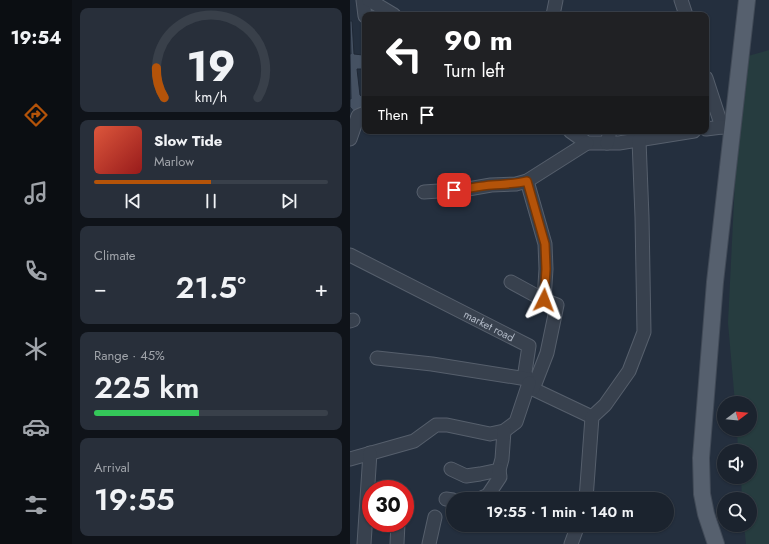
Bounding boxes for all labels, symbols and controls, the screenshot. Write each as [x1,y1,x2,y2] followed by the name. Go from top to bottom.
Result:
[444,20,513,61] text: 90 m
[10,25,62,51] text: 19:54
[378,28,430,80] icon: left
[187,36,235,97] text: 19
[444,58,504,84] text: Turn left
[195,87,227,107] text: km/h
[22,101,50,129] icon: directions
[378,104,408,126] text: Then
[416,104,438,126] icon: arrive
[154,130,222,152] text: Slow Tide
[154,152,194,171] text: Marlow
[437,173,471,207] pin
[22,179,50,207] icon: music
[443,179,465,201] icon: arrive
[122,190,144,212] icon: previous
[200,190,222,212] icon: pause
[278,190,300,212] icon: next
[94,246,135,265] text: Climate
[22,257,50,285] icon: phone
[176,266,246,309] text: 21.5°
[94,272,107,304] text: −
[314,272,328,304] text: +
[523,279,565,321] position arrow
[461,306,517,345] street label: market road
[22,335,50,363] icon: climate
[94,346,165,365] text: Range · 45%
[94,366,200,409] text: 225 km
[717,396,757,436] north arrow
[717,396,757,532] map controls
[22,413,50,441] icon: car
[717,444,757,484] button: sound
[94,458,130,477] text: Arrival
[94,478,175,521] text: 19:55
[362,480,414,532] speed limit sign: 30
[22,491,50,519] icon: filters
[717,492,757,532] button: search
[486,501,634,523] text: 19:55 · 1 min · 140 m

